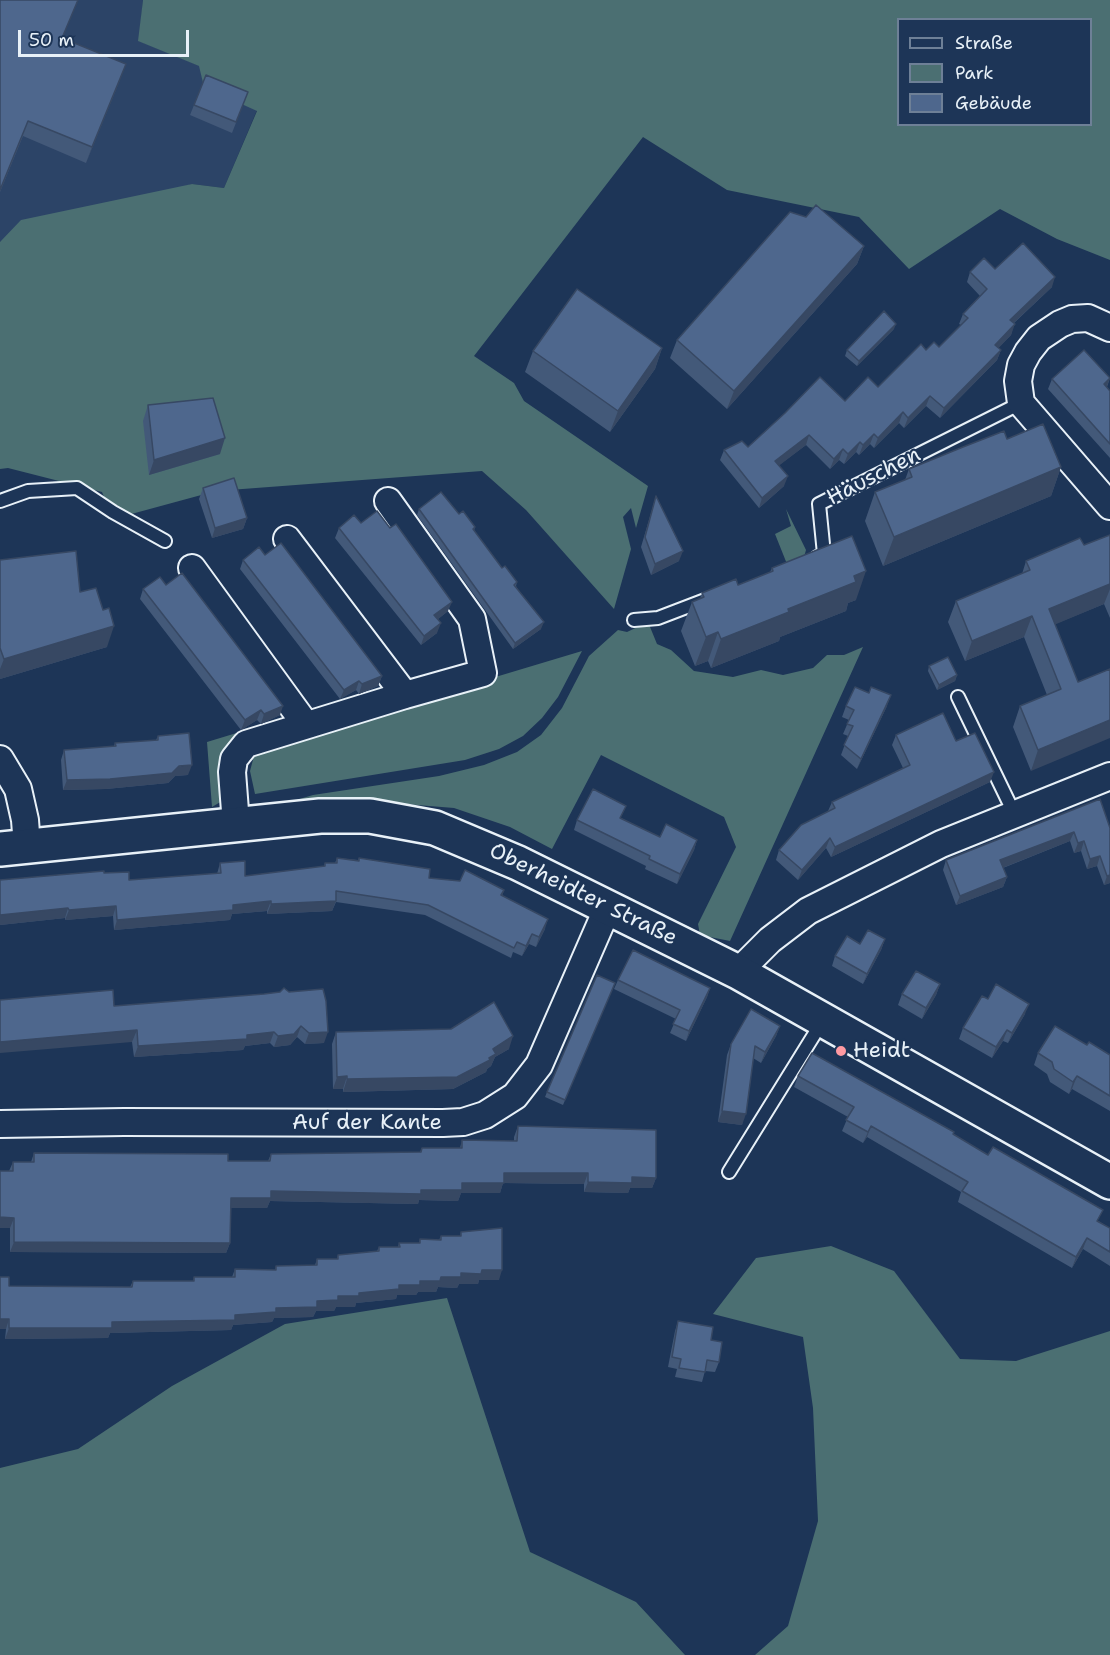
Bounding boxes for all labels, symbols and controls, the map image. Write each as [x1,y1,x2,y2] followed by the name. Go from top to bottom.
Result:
[21,18,192,56] scale bar
[897,18,1092,126] legend
[29,28,74,52] text: 50 m
[955,31,1013,55] text: Straße
[955,61,994,85] text: Park
[955,91,1032,115] text: Gebäude
[823,442,925,512] street label: Häuschen
[485,838,681,952] street label: Oberheidter Straße
[853,1038,910,1064] place label: Heidt
[834,1044,848,1058] marker: Heidt
[292,1110,442,1136] street label: Auf der Kante

